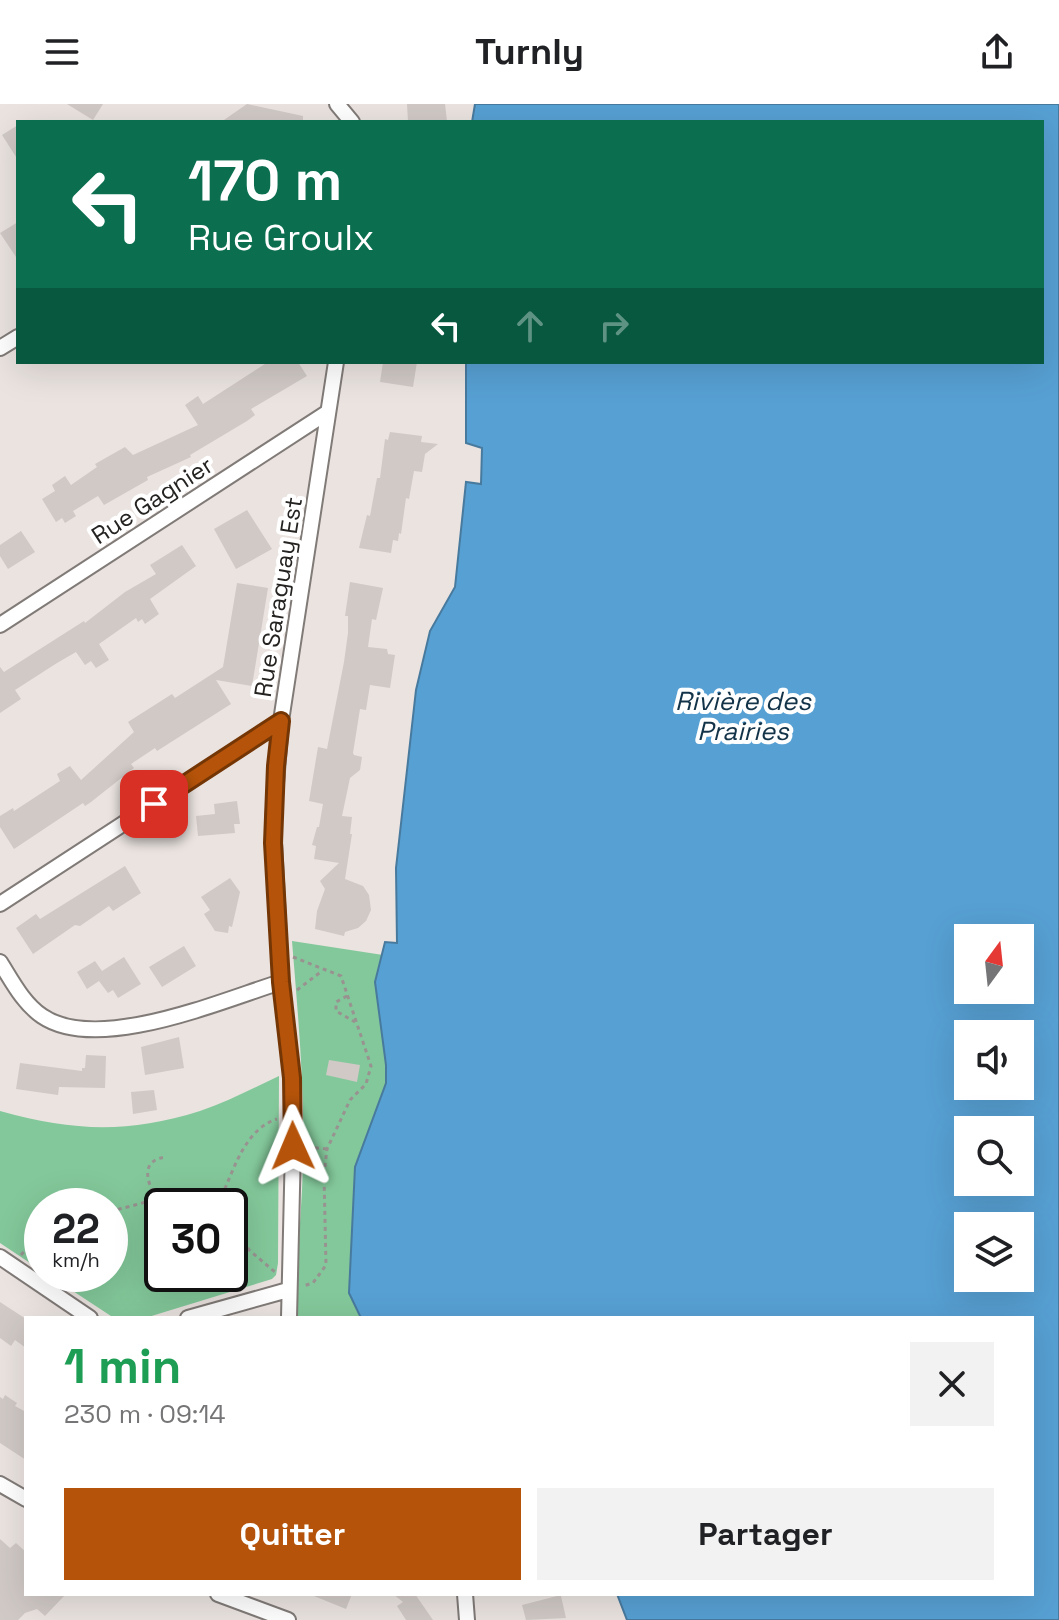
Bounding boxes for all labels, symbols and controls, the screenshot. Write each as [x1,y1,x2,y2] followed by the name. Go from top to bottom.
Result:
[475,29,584,75] text: Turnly
[40,30,84,74] icon: menu
[975,30,1019,74] icon: share
[188,145,342,216] text: 170 m
[56,152,160,256] icon: left
[188,215,374,261] text: Rue Groulx
[424,304,468,348] icon: left
[508,304,552,348] icon: ahead
[592,304,636,348] icon: right
[85,449,219,551] street label: Rue Gagnier
[247,495,309,699] street label: Rue Saraguay Est
[675,684,812,748] water label: Rivière des Prairies
[120,770,188,838] pin
[132,782,176,826] icon: arrive
[954,924,1034,1004] north arrow
[954,924,1034,1292] map controls
[954,1020,1034,1100] button: sound
[251,1104,335,1188] position arrow
[954,1116,1034,1196] button: search
[144,1188,248,1292] speed limit sign: 30
[52,1204,100,1255] text: 22
[954,1212,1034,1292] button: layers
[52,1247,100,1273] text: km/h
[64,1336,181,1397] text: 1 min
[910,1342,994,1426] button: close
[64,1397,226,1431] text: 230 m · 09:14
[64,1488,521,1580] button: Quitter
[537,1488,994,1580] button: Partager

